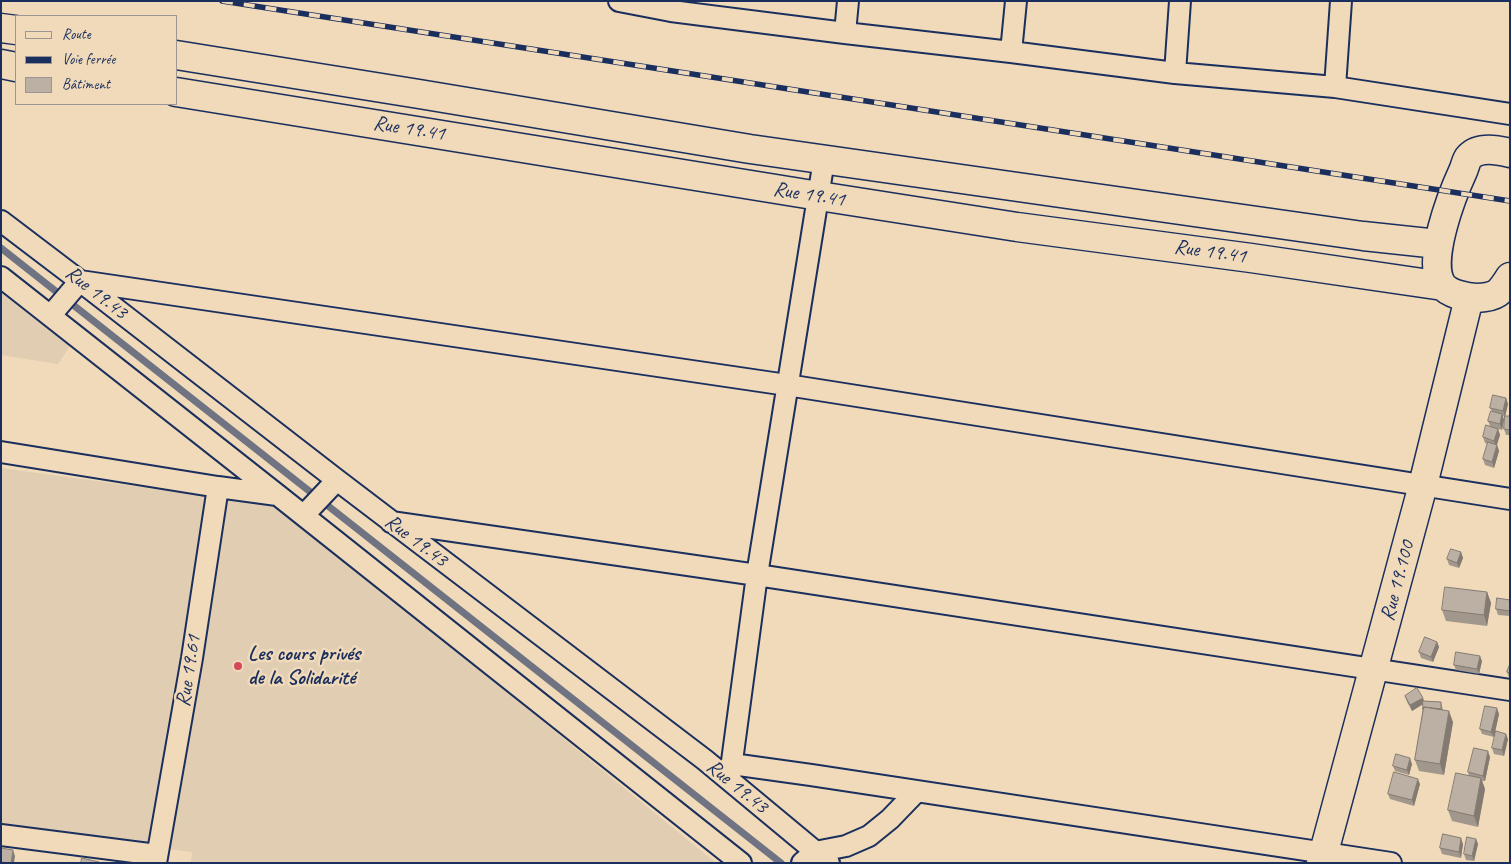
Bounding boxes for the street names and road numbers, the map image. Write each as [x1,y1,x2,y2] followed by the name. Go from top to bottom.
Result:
[371,111,447,147] street label: Rue 19.41
[771,177,847,213] street label: Rue 19.41
[1172,234,1248,270] street label: Rue 19.41
[60,261,132,325] street label: Rue 19.43
[380,509,452,573] street label: Rue 19.43
[1375,538,1421,624] street label: Rue 19.100
[171,633,207,709] street label: Rue 19.61
[701,754,773,820] street label: Rue 19.43

